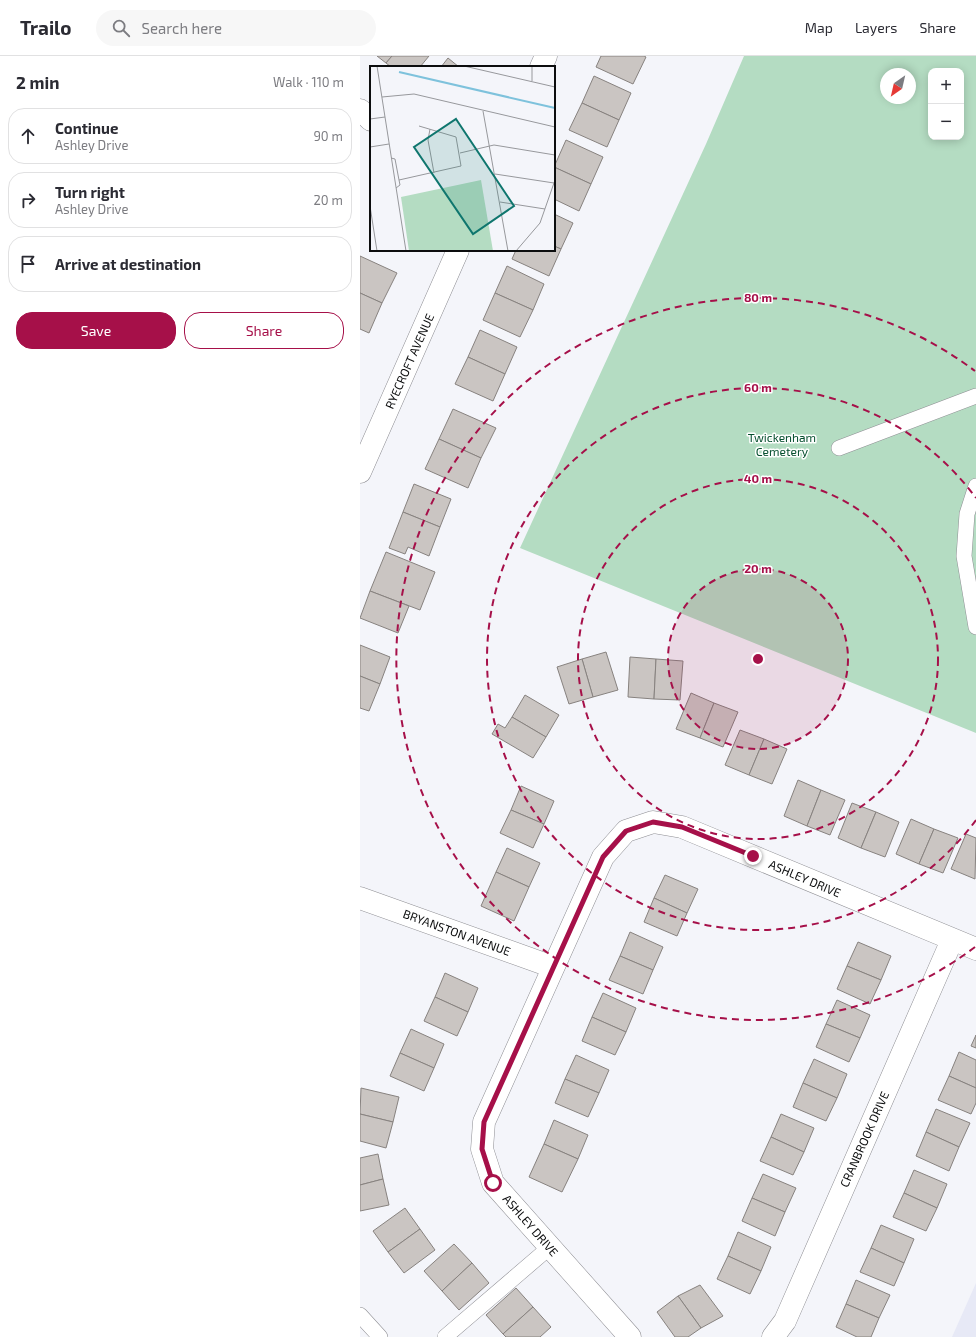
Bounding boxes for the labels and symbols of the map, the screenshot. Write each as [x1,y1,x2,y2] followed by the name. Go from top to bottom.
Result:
[370,66,555,251] inset map
[880,68,916,104] north arrow
[744,290,772,304] text: 80 m
[382,311,436,411] street label: RYECROFT AVENUE
[744,380,772,394] text: 60 m
[748,430,816,458] park label: Twickenham Cemetery
[744,471,772,485] text: 40 m
[744,561,772,575] text: 20 m
[751,652,765,666] centre of rings
[744,847,762,865] route end
[767,857,843,900] street label: ASHLEY DRIVE
[401,906,513,958] street label: BRYANSTON AVENUE
[837,1089,892,1189] street label: CRANBROOK DRIVE
[484,1174,502,1192] route start
[501,1191,562,1259] street label: ASHLEY DRIVE

